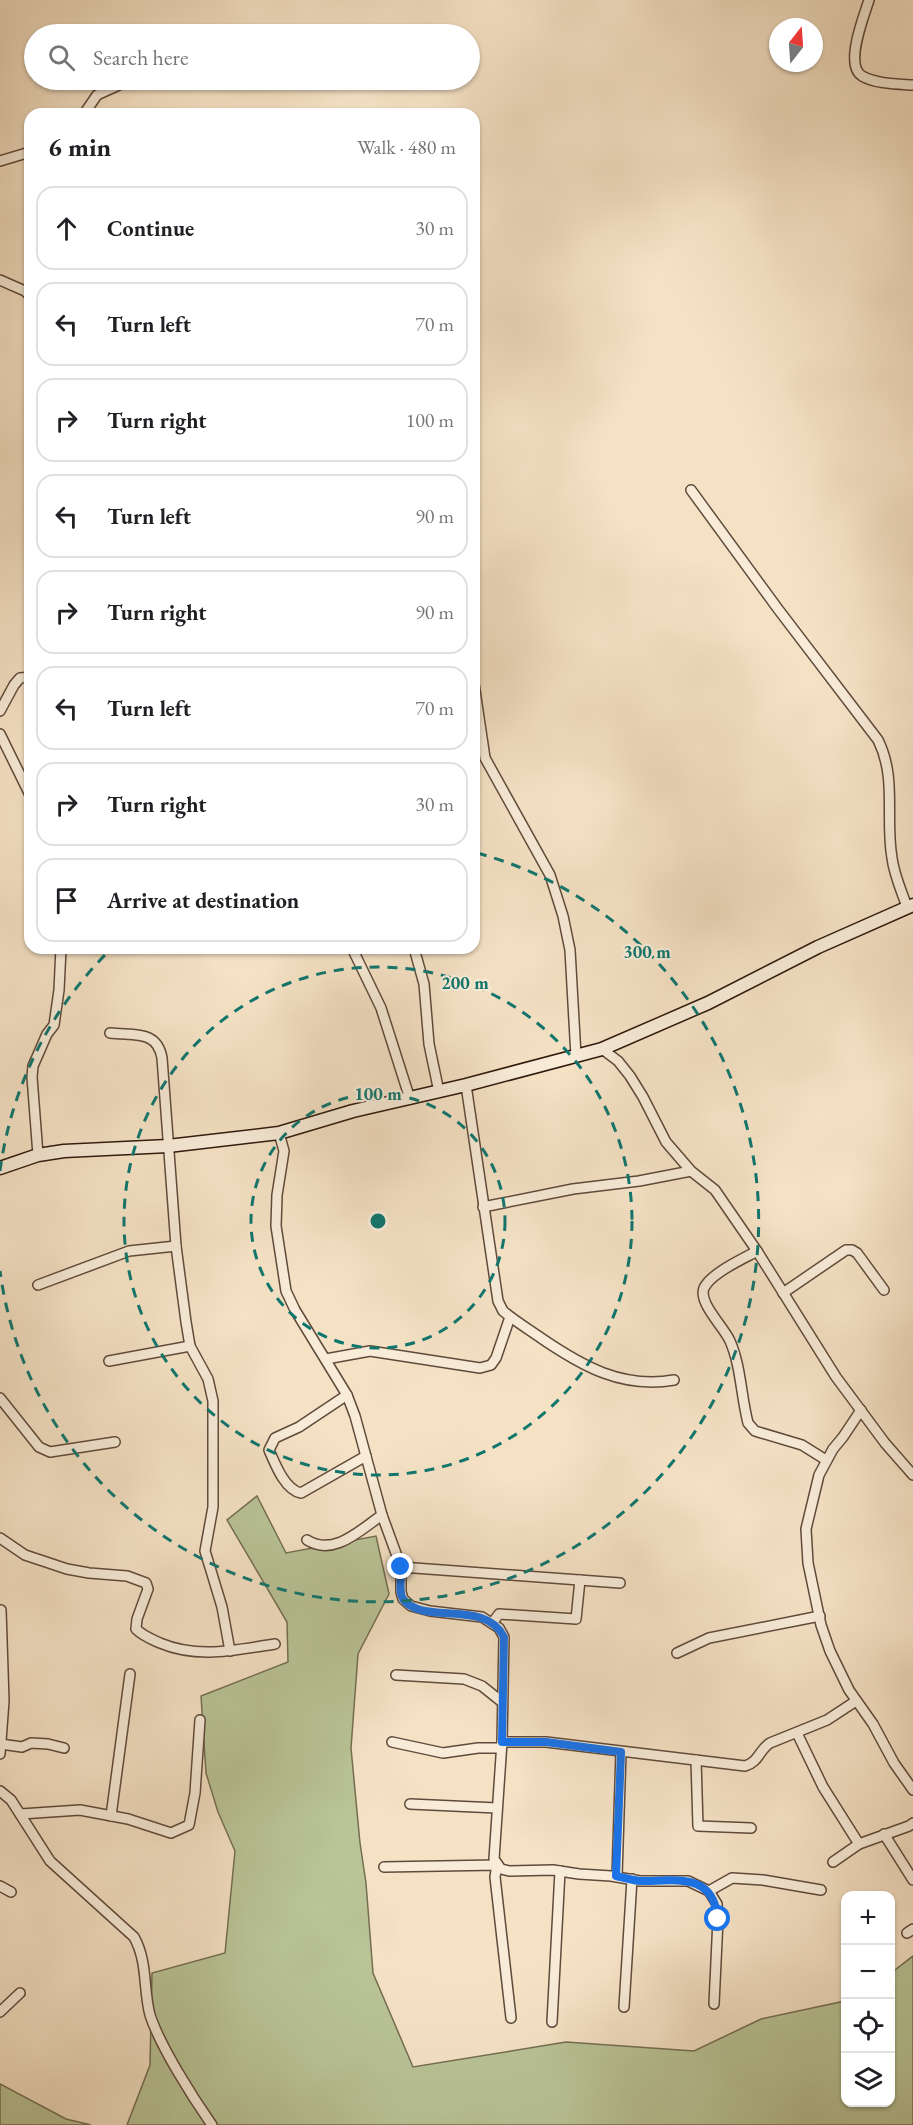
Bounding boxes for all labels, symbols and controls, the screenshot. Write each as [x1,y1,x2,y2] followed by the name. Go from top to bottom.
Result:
[769,18,823,72] north arrow
[24,24,480,90] search box
[45,41,78,74] icon: search
[93,43,188,72] text: Search here
[48,130,111,164] text: 6 min
[357,134,456,160] text: Walk · 480 m
[50,212,83,245] icon: ahead
[107,214,194,243] text: Continue
[415,215,454,241] text: 30 m
[50,308,83,341] icon: left
[107,310,191,339] text: Turn left
[415,311,454,337] text: 70 m
[50,404,83,437] icon: right
[107,406,206,435] text: Turn right
[406,407,454,433] text: 100 m
[50,500,83,533] icon: left
[107,502,191,531] text: Turn left
[415,503,454,529] text: 90 m
[50,596,83,629] icon: right
[107,598,206,627] text: Turn right
[415,599,454,625] text: 90 m
[50,692,83,725] icon: left
[107,694,191,723] text: Turn left
[415,695,454,721] text: 70 m
[50,788,83,821] icon: right
[107,790,206,819] text: Turn right
[415,791,454,817] text: 30 m
[50,884,83,917] icon: arrive
[107,886,299,915] text: Arrive at destination
[623,940,671,963] text: 300 m
[441,971,489,994] text: 200 m
[354,1082,402,1105] text: 100 m
[368,1211,388,1231] centre of rings
[387,1553,413,1579] route end
[841,1891,895,2107] map controls
[841,1891,895,1945] button: +
[704,1905,730,1931] route start
[841,1945,895,1999] button: −
[841,1999,895,2053] button: locate
[841,2053,895,2107] button: layers

